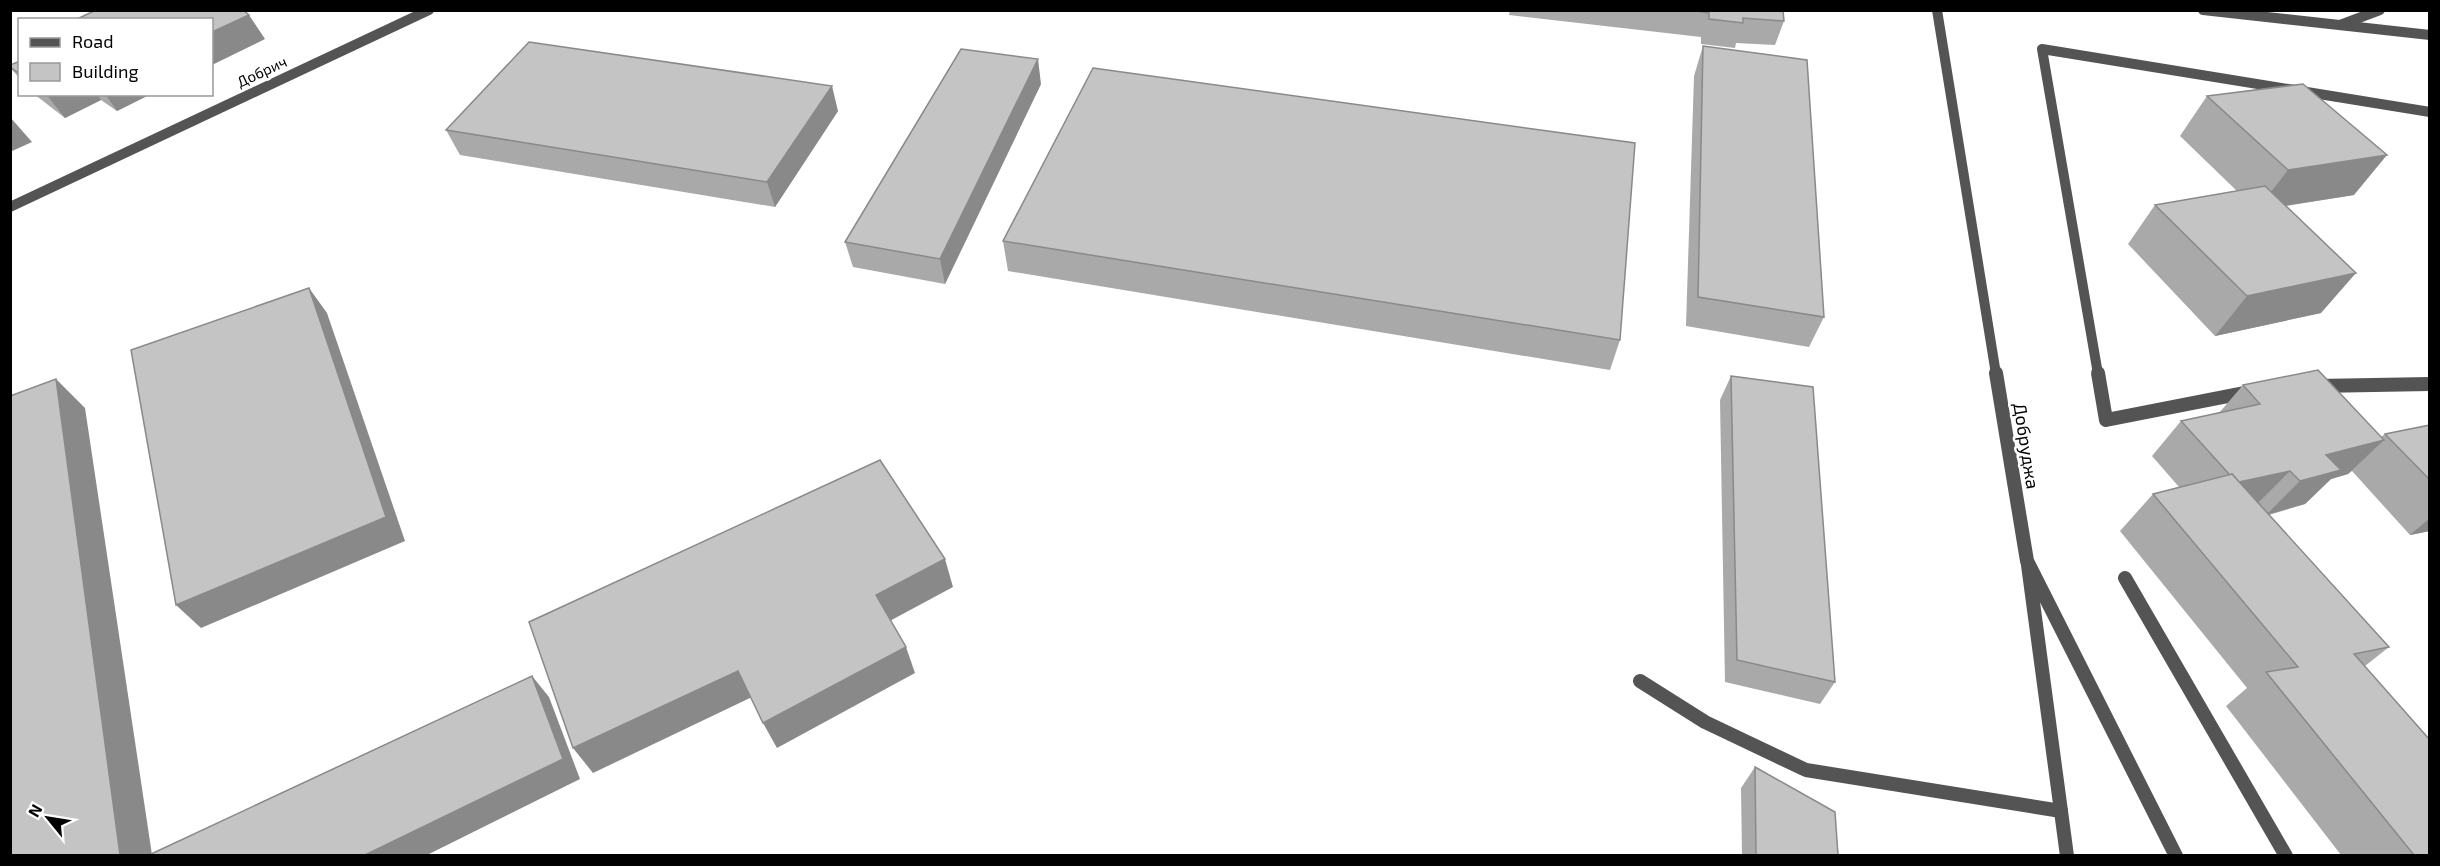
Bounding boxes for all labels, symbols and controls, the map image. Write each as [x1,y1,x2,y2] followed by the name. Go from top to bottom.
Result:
[18,18,213,96] legend
[72,30,113,52] text: Road
[234,52,289,90] street label: Добрич
[72,60,139,82] text: Building
[2009,401,2045,491] street label: Добруджа
[18,788,78,848] north arrow
[23,800,46,820] text: N

